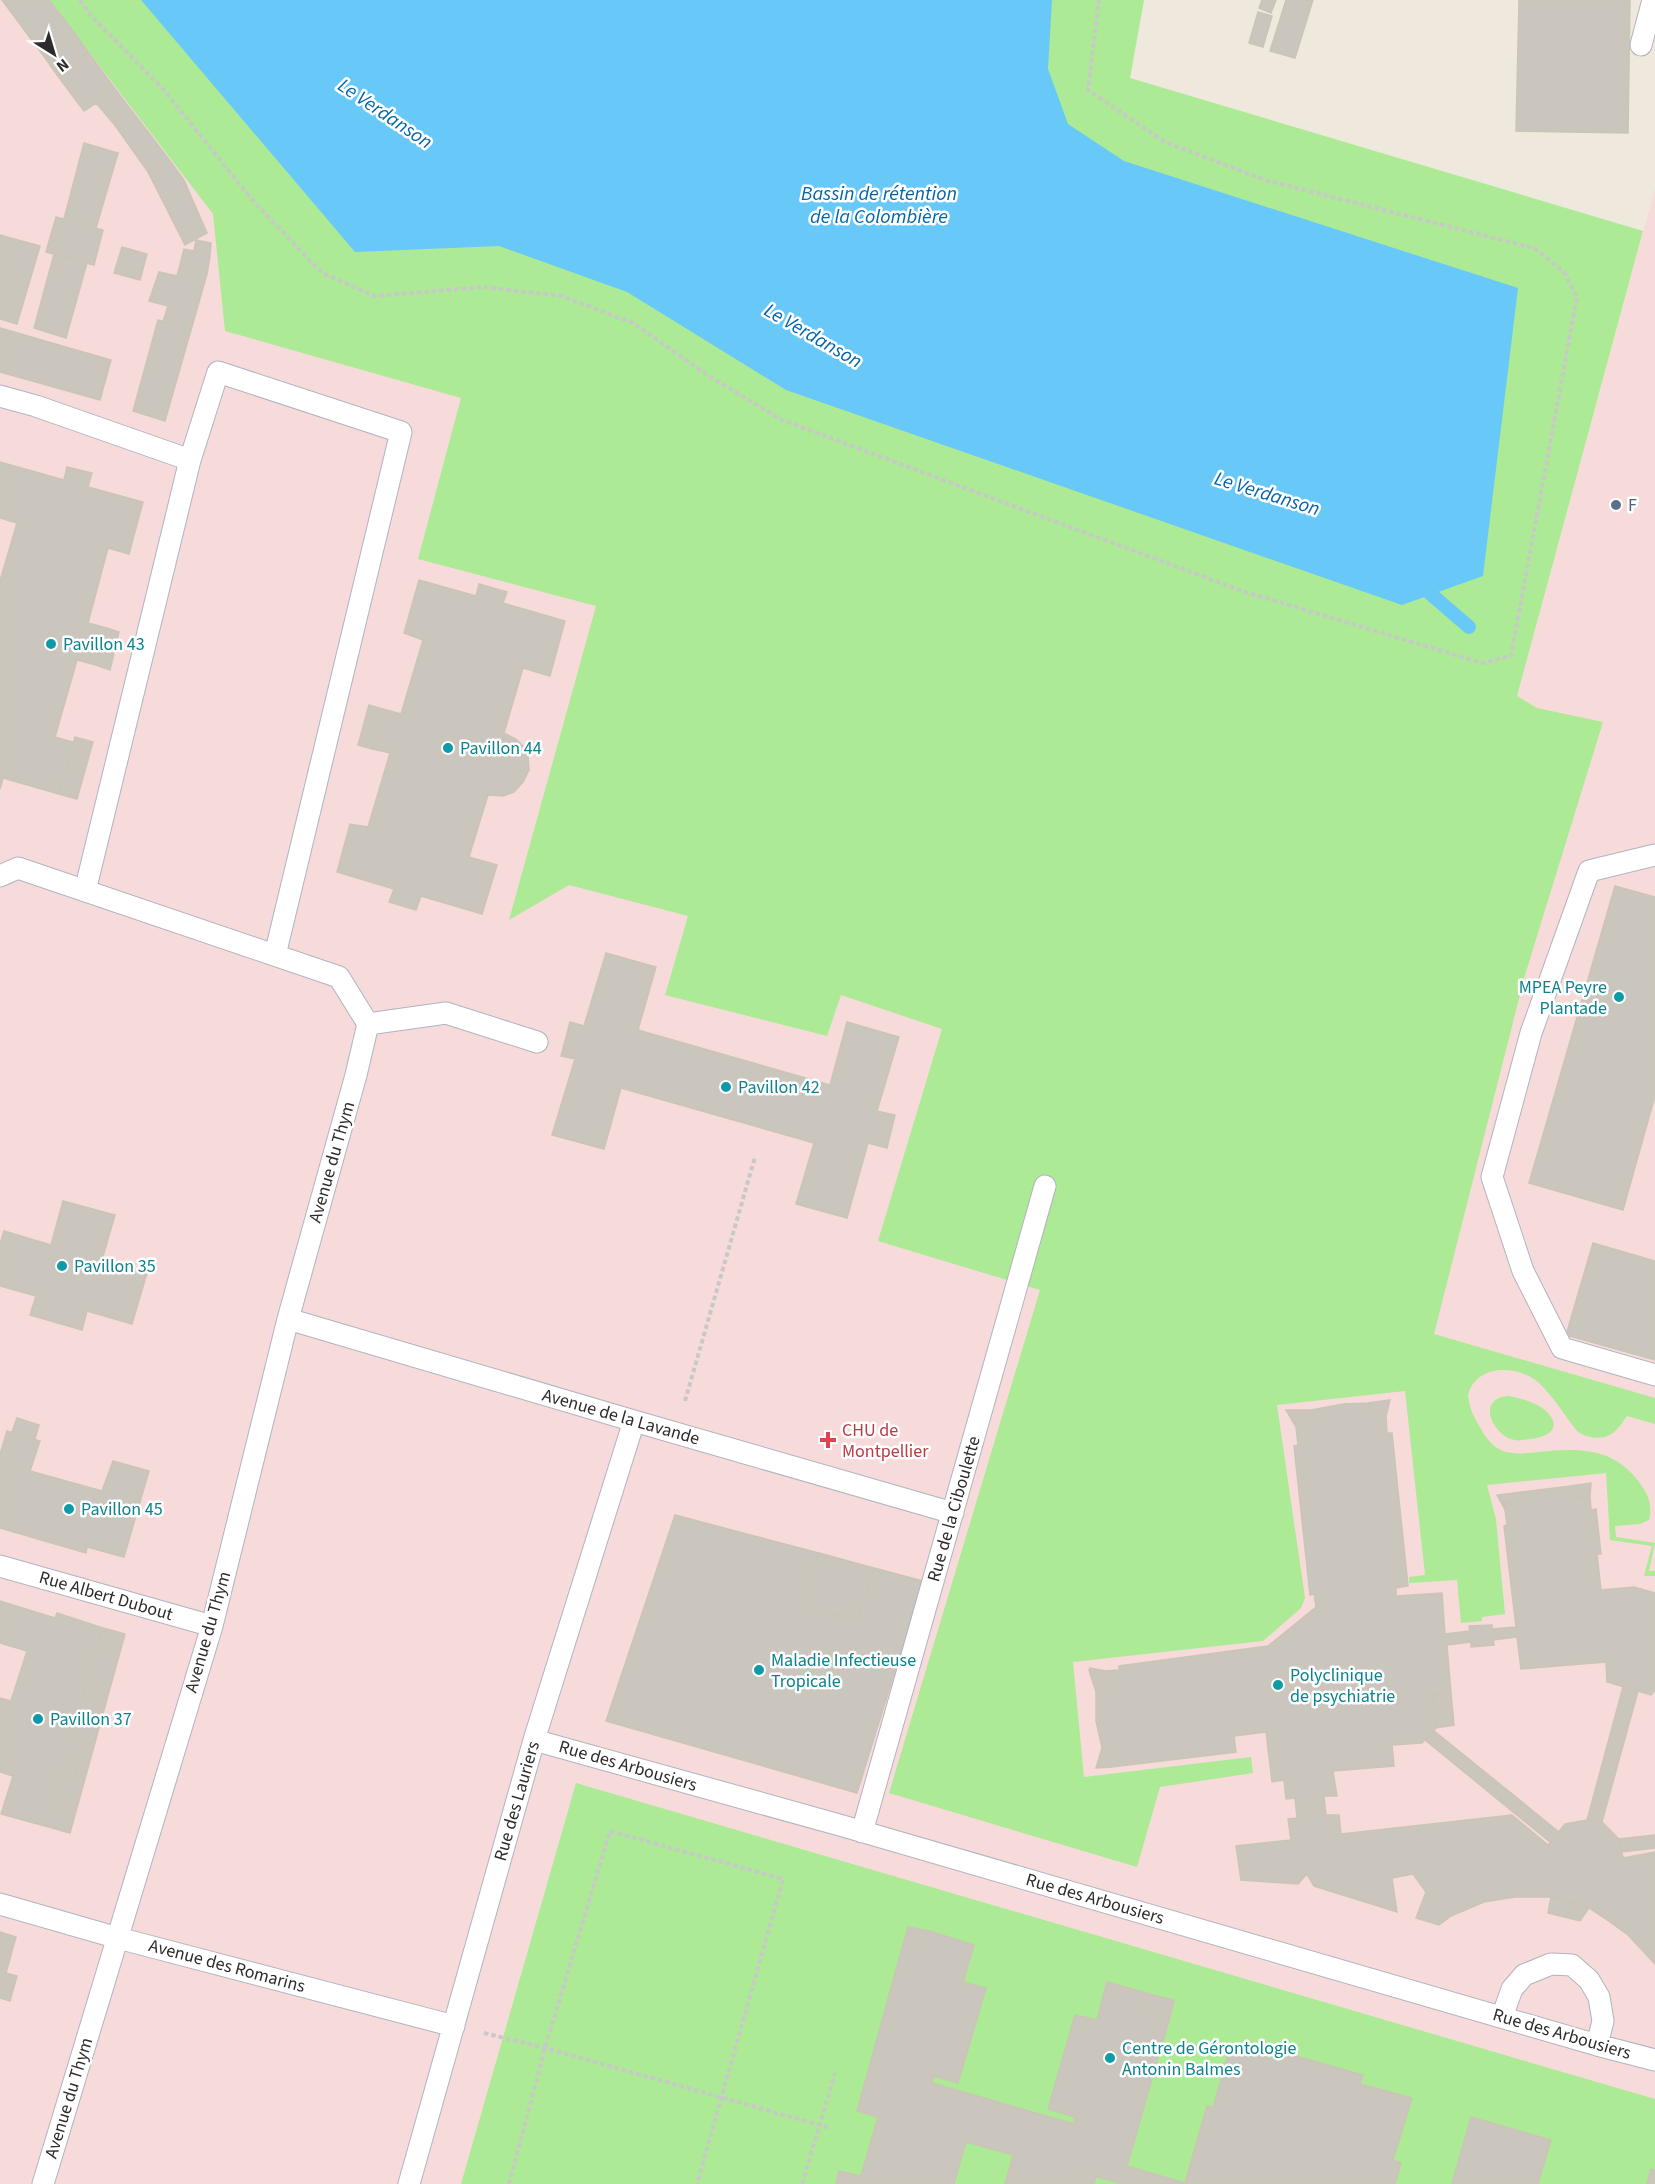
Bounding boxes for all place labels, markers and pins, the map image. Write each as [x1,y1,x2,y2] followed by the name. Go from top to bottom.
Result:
[1628,493,1637,518] place label: F
[1609,498,1623,512] marker: F
[63,632,145,657] place label: Pavillon 43
[44,637,58,651] marker: Pavillon 43
[460,736,542,761] place label: Pavillon 44
[441,741,455,755] marker: Pavillon 44
[1519,975,1607,1021] place label: MPEA Peyre Plantade
[1612,990,1626,1004] marker: MPEA Peyre Plantade
[738,1075,820,1100] place label: Pavillon 42
[719,1080,733,1094] marker: Pavillon 42
[74,1254,156,1279] place label: Pavillon 35
[55,1259,69,1273] marker: Pavillon 35
[842,1418,929,1464] place label: CHU de Montpellier
[819,1431,837,1449] marker: CHU de Montpellier
[81,1497,163,1522] place label: Pavillon 45
[62,1502,76,1516] marker: Pavillon 45
[771,1648,916,1694] place label: Maladie Infectieuse Tropicale
[752,1663,766,1677] marker: Maladie Infectieuse Tropicale
[1290,1663,1395,1709] place label: Polyclinique de psychiatrie
[1271,1678,1285,1692] marker: Polyclinique de psychiatrie
[50,1707,132,1732] place label: Pavillon 37
[31,1712,45,1726] marker: Pavillon 37
[1122,2036,1296,2082] place label: Centre de Gérontologie Antonin Balmes
[1103,2051,1117,2065] marker: Centre de Gérontologie Antonin Balmes

